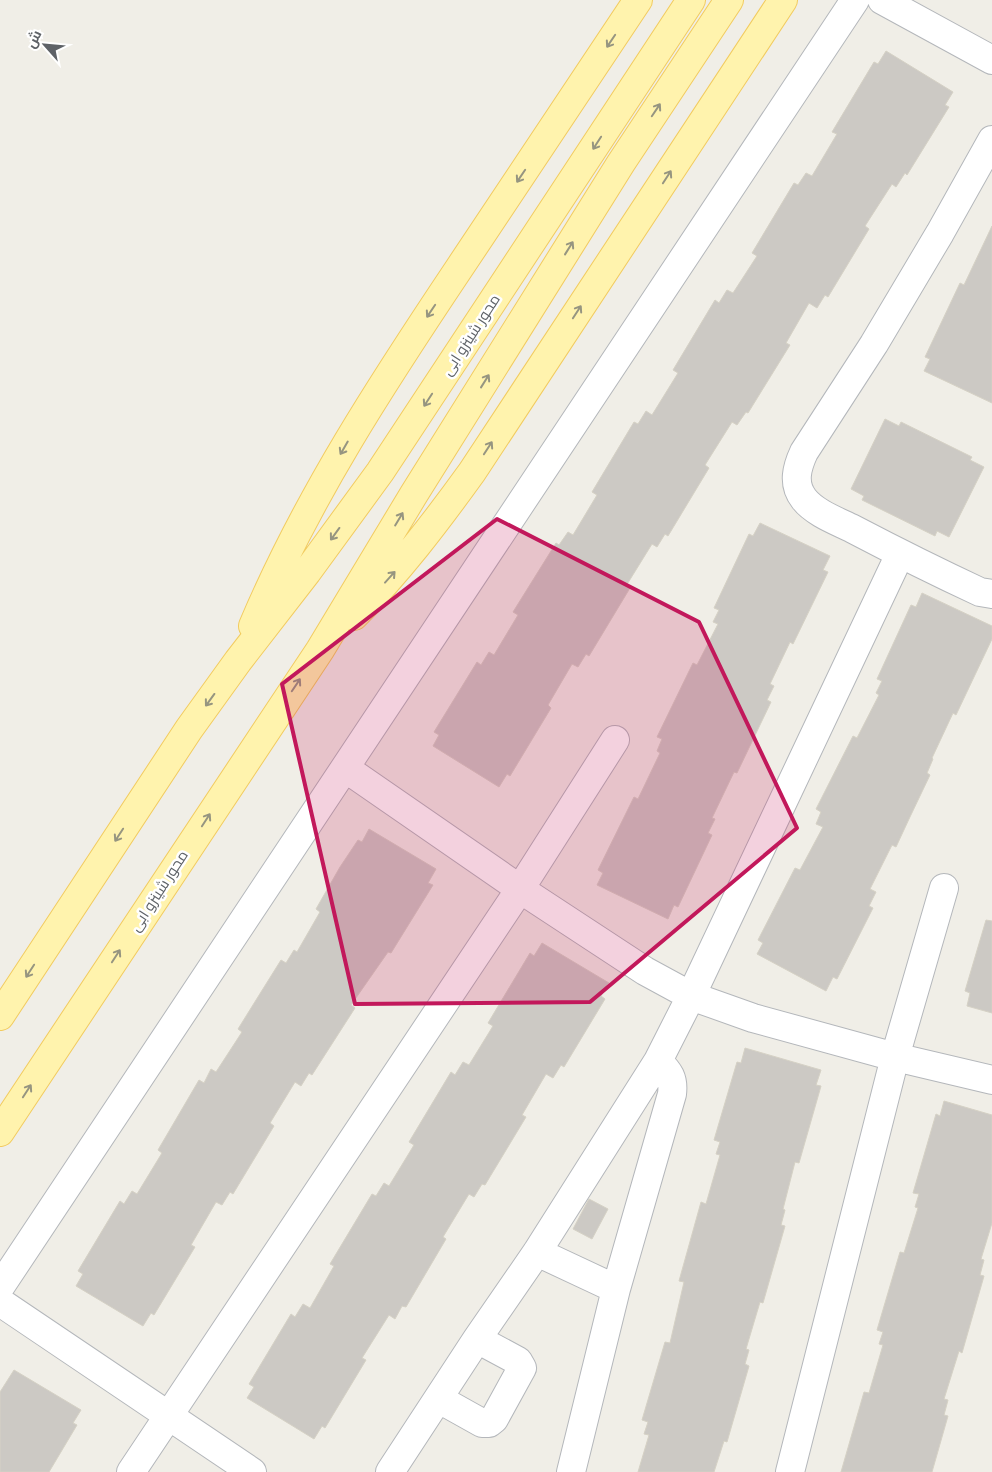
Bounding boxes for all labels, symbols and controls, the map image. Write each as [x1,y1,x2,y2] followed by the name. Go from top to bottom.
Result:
[20,20,70,70] north arrow
[22,27,46,51] text: ش
[606,33,616,47] one-way arrow
[651,104,661,118] one-way arrow
[592,136,602,150] one-way arrow
[516,168,526,182] one-way arrow
[662,170,672,184] one-way arrow
[564,241,574,255] one-way arrow
[438,291,505,379] street label: محور شينزو ابى
[426,304,436,318] one-way arrow
[573,306,583,320] one-way arrow
[481,374,491,388] one-way arrow
[422,393,433,407] one-way arrow
[338,440,348,455] one-way arrow
[483,441,493,455] one-way arrow
[395,512,405,526] one-way arrow
[330,527,340,541] one-way arrow
[384,571,396,584] one-way arrow
[291,678,301,692] one-way arrow
[205,693,215,707] one-way arrow
[201,813,211,827] one-way arrow
[113,827,123,841] one-way arrow
[126,847,193,935] street label: محور شينزو ابى
[112,949,122,963] one-way arrow
[24,963,34,977] one-way arrow
[22,1085,32,1099] one-way arrow

